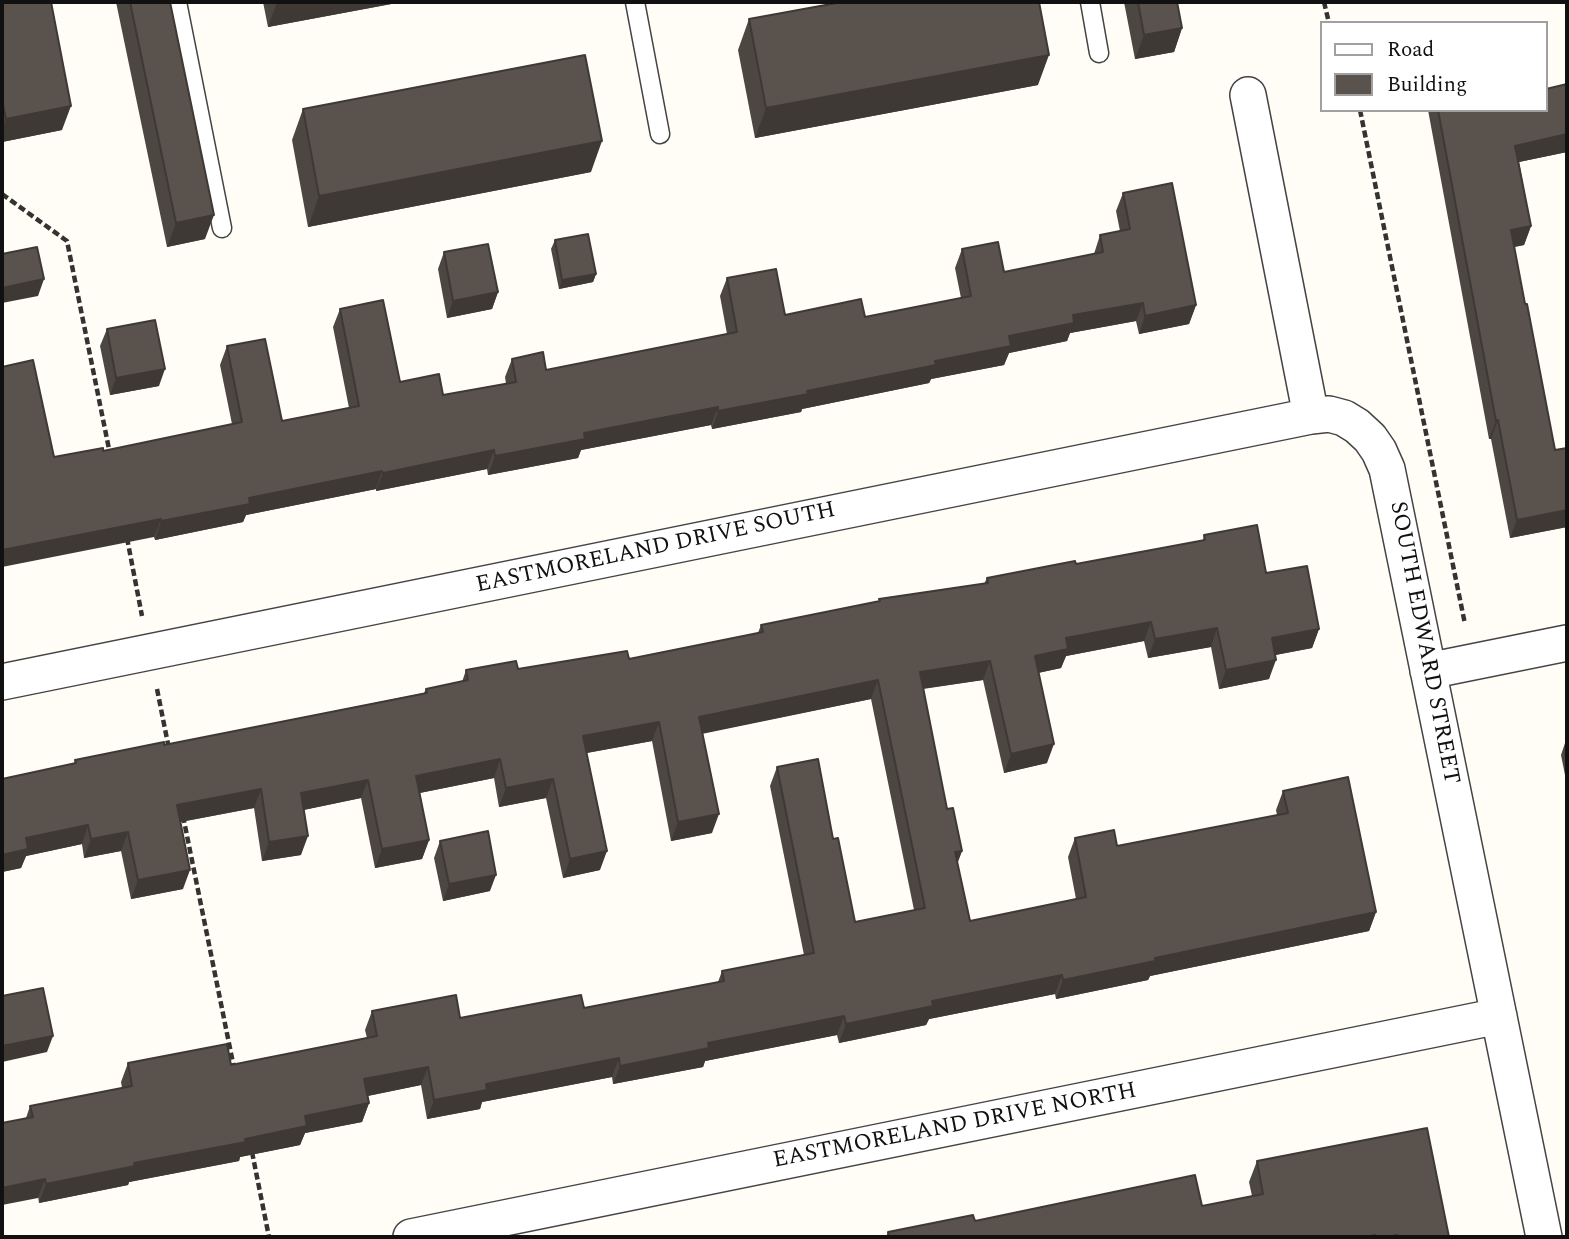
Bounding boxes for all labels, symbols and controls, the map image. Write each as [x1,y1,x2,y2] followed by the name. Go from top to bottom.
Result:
[1320,21,1548,112] legend
[1387,34,1434,66] text: Road
[1387,69,1467,101] text: Building
[474,497,838,601] street label: EASTMORELAND DRIVE SOUTH
[1382,499,1464,787] street label: SOUTH EDWARD STREET
[771,1078,1139,1176] street label: EASTMORELAND DRIVE NORTH

